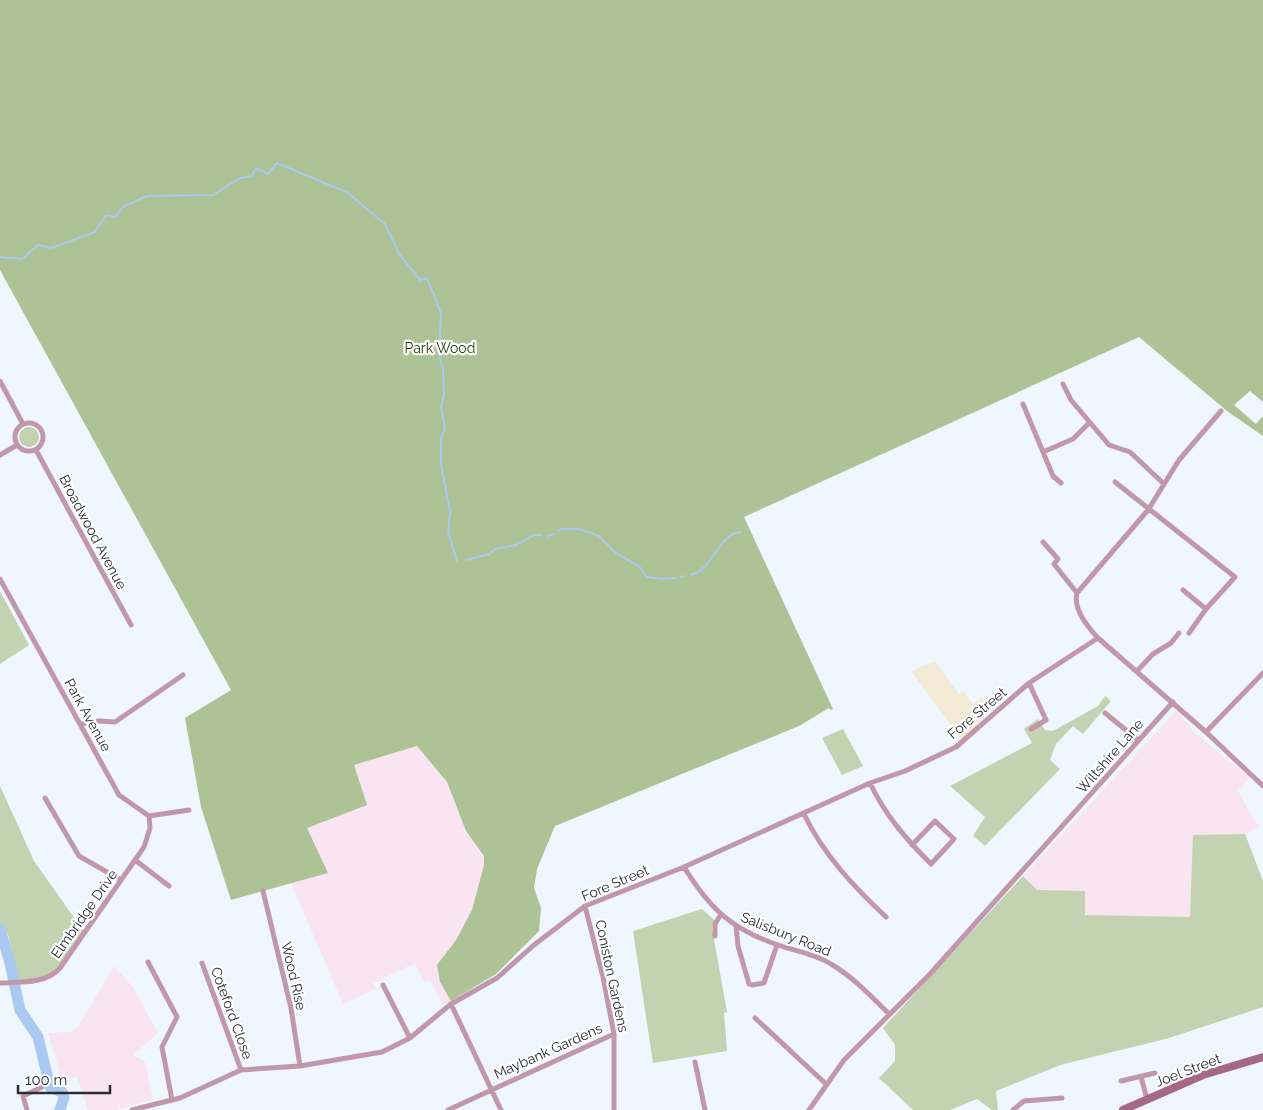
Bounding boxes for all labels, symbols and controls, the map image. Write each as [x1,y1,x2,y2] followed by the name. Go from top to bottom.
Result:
[405,340,475,356] park label: Park Wood
[56,472,130,592] street label: Broadwood Avenue
[61,676,115,754] street label: Park Avenue
[945,684,1010,742] street label: Fore Street
[1074,716,1146,796] street label: Wiltshire Lane
[579,862,651,904] street label: Fore Street
[48,867,120,961] street label: Elmbridge Drive
[739,909,833,959] street label: Salisbury Road
[592,918,632,1034] street label: Coniston Gardens
[278,940,310,1012] street label: Wood Rise
[208,965,256,1061] street label: Coteford Close
[491,1020,605,1082] street label: Maybank Gardens
[1153,1050,1223,1090] street label: Joel Street
[18,1062,110,1094] scale bar
[25,1071,67,1089] text: 100 m

